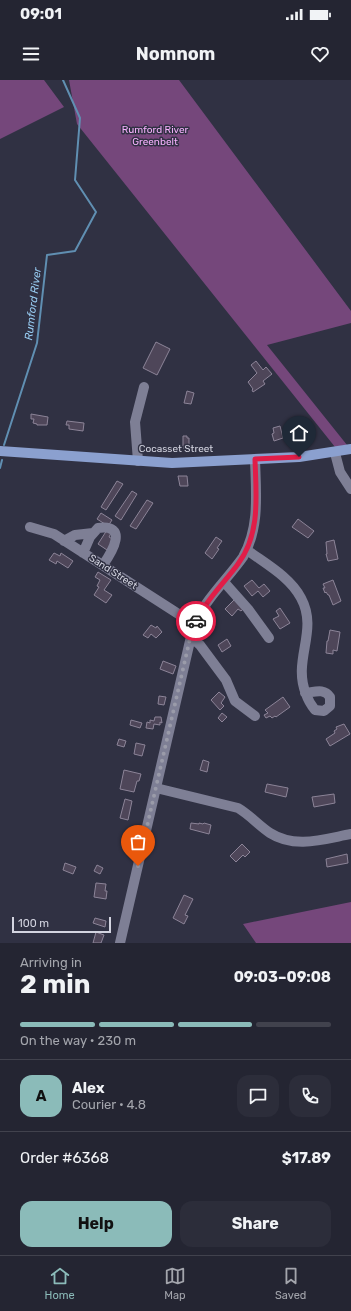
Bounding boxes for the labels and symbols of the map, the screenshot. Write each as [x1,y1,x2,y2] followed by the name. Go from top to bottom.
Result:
[122,124,189,148] park label: Rumford River Greenbelt
[22,266,44,341] water label: Rumford River
[282,416,316,457] pin
[139,443,213,455] street label: Cocasset Street
[87,552,139,592] street label: Sand Street
[176,601,216,641] courier
[121,825,155,866] pin
[12,915,111,934] scale bar

